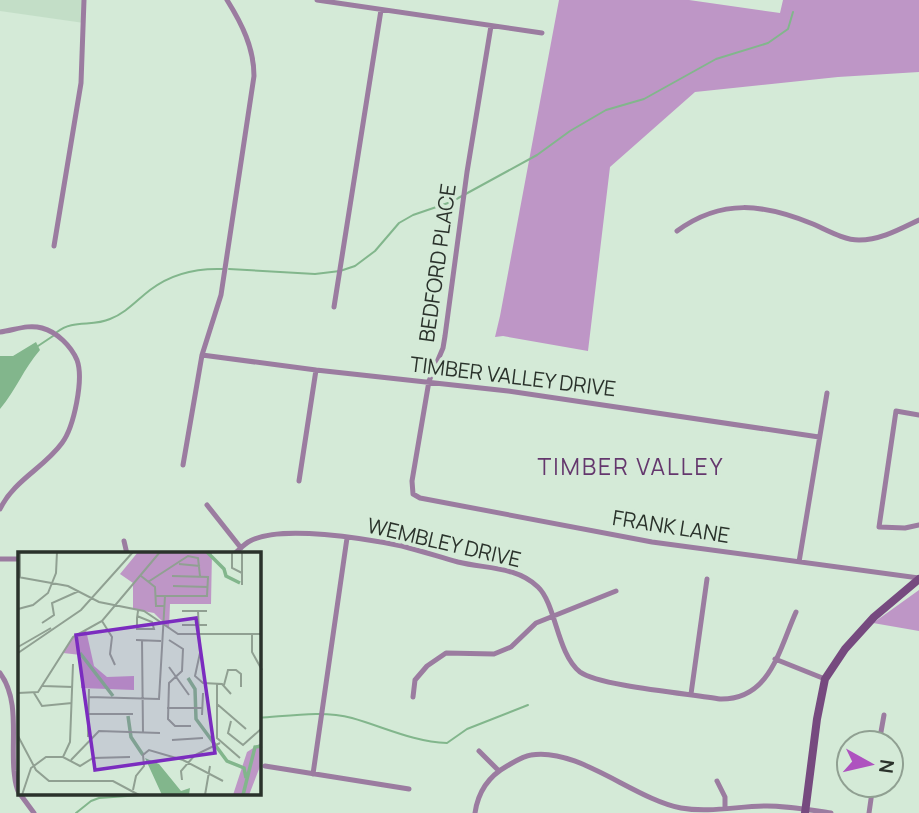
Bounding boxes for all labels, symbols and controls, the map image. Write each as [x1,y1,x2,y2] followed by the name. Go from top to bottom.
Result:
[412,182,462,344] street label: BEDFORD PLACE
[409,349,618,403] street label: TIMBER VALLEY DRIVE
[538,450,724,482] district label: TIMBER VALLEY
[611,503,732,549] street label: FRANK LANE
[365,511,524,573] street label: WEMBLEY DRIVE
[18,552,261,796] inset map
[835,729,905,799] north arrow
[873,758,901,775] text: N

